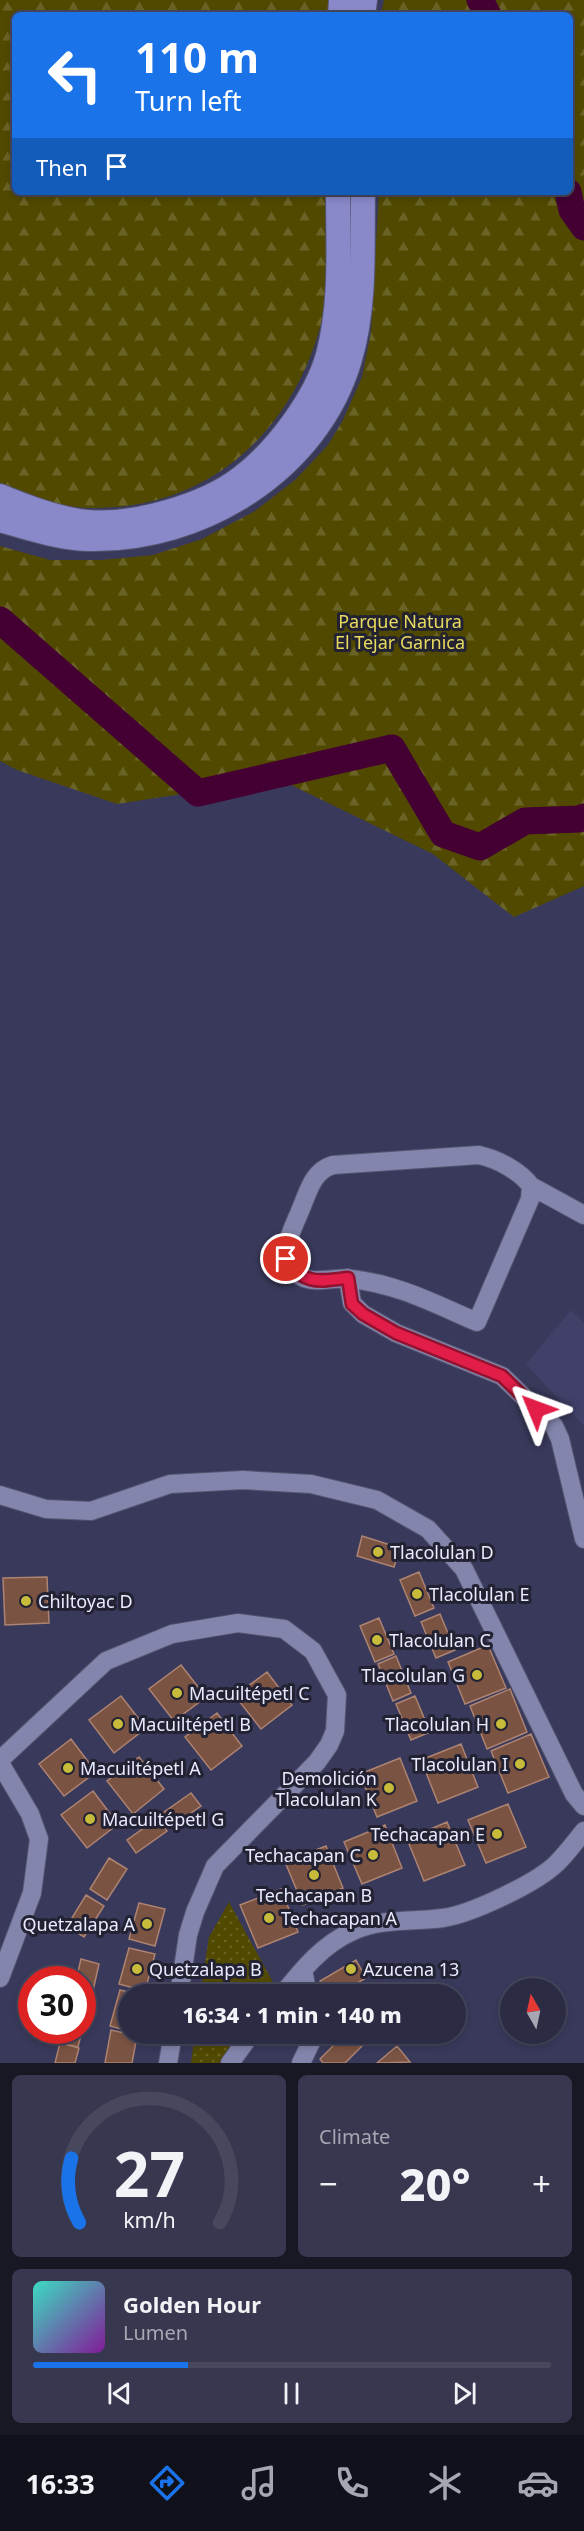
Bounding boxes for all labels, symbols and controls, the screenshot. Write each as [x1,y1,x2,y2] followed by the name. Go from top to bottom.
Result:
[135,28,259,85] text: 110 m
[36,36,114,114] icon: left
[135,82,241,119] text: Turn left
[100,150,133,183] icon: arrive
[36,152,88,182] text: Then
[335,609,465,654] park label: Parque Natura El Tejar Garnica
[260,1233,311,1284] pin
[269,1242,302,1275] icon: arrive
[504,1377,568,1441] position arrow
[390,1540,494,1564] place label: Tlacolulan D
[371,1545,385,1559] marker: Tlacolulan D
[429,1582,530,1606] place label: Tlacolulan E
[410,1587,424,1601] marker: Tlacolulan E
[38,1589,133,1613] place label: Chiltoyac D
[19,1594,33,1608] marker: Chiltoyac D
[389,1628,491,1652] place label: Tlacolulan C
[370,1633,384,1647] marker: Tlacolulan C
[361,1663,465,1687] place label: Tlacolulan G
[470,1668,484,1682] marker: Tlacolulan G
[189,1681,310,1705] place label: Macuiltépetl C
[170,1686,184,1700] marker: Macuiltépetl C
[130,1712,251,1736] place label: Macuiltépetl B
[385,1712,489,1736] place label: Tlacolulan H
[111,1717,125,1731] marker: Macuiltépetl B
[494,1717,508,1731] marker: Tlacolulan H
[411,1752,508,1776] place label: Tlacolulan I
[80,1756,201,1780] place label: Macuiltépetl A
[513,1757,527,1771] marker: Tlacolulan I
[61,1761,75,1775] marker: Macuiltépetl A
[275,1766,378,1811] place label: Demolición Tlacolulan K
[382,1781,396,1795] marker: Demolición Tlacolulan K
[102,1807,224,1831] place label: Macuiltépetl G
[83,1812,97,1826] marker: Macuiltépetl G
[371,1822,485,1846] place label: Techacapan E
[490,1827,504,1841] marker: Techacapan E
[245,1843,361,1867] place label: Techacapan C
[366,1848,380,1862] marker: Techacapan C
[307,1868,321,1882] marker: Techacapan B
[256,1883,372,1907] place label: Techacapan B
[281,1906,397,1930] place label: Techacapan A
[262,1911,276,1925] marker: Techacapan A
[23,1912,135,1936] place label: Quetzalapa A
[140,1917,154,1931] marker: Quetzalapa A
[149,1957,262,1981] place label: Quetzalapa B
[363,1957,459,1981] place label: Azucena 13
[130,1962,144,1976] marker: Quetzalapa B
[344,1962,358,1976] marker: Azucena 13
[18,1966,96,2044] speed limit sign: 30
[500,1978,566,2044] north arrow
[500,1978,566,2044] map controls
[182,1999,402,2029] text: 16:34 · 1 min · 140 m
[319,2123,390,2150] text: Climate
[113,2130,185,2215] text: 27
[399,2153,471,2214] text: 20°
[319,2161,338,2206] text: −
[532,2161,551,2206] text: +
[123,2205,175,2234] text: km/h
[123,2289,261,2319] text: Golden Hour
[123,2319,188,2346] text: Lumen
[103,2377,136,2410] icon: previous
[275,2377,308,2410] icon: pause
[448,2377,481,2410] icon: next
[146,2462,188,2504] icon: directions
[238,2462,280,2504] icon: music
[331,2462,373,2504] icon: phone
[424,2462,466,2504] icon: climate
[517,2462,559,2504] icon: car
[25,2465,95,2502] text: 16:33

